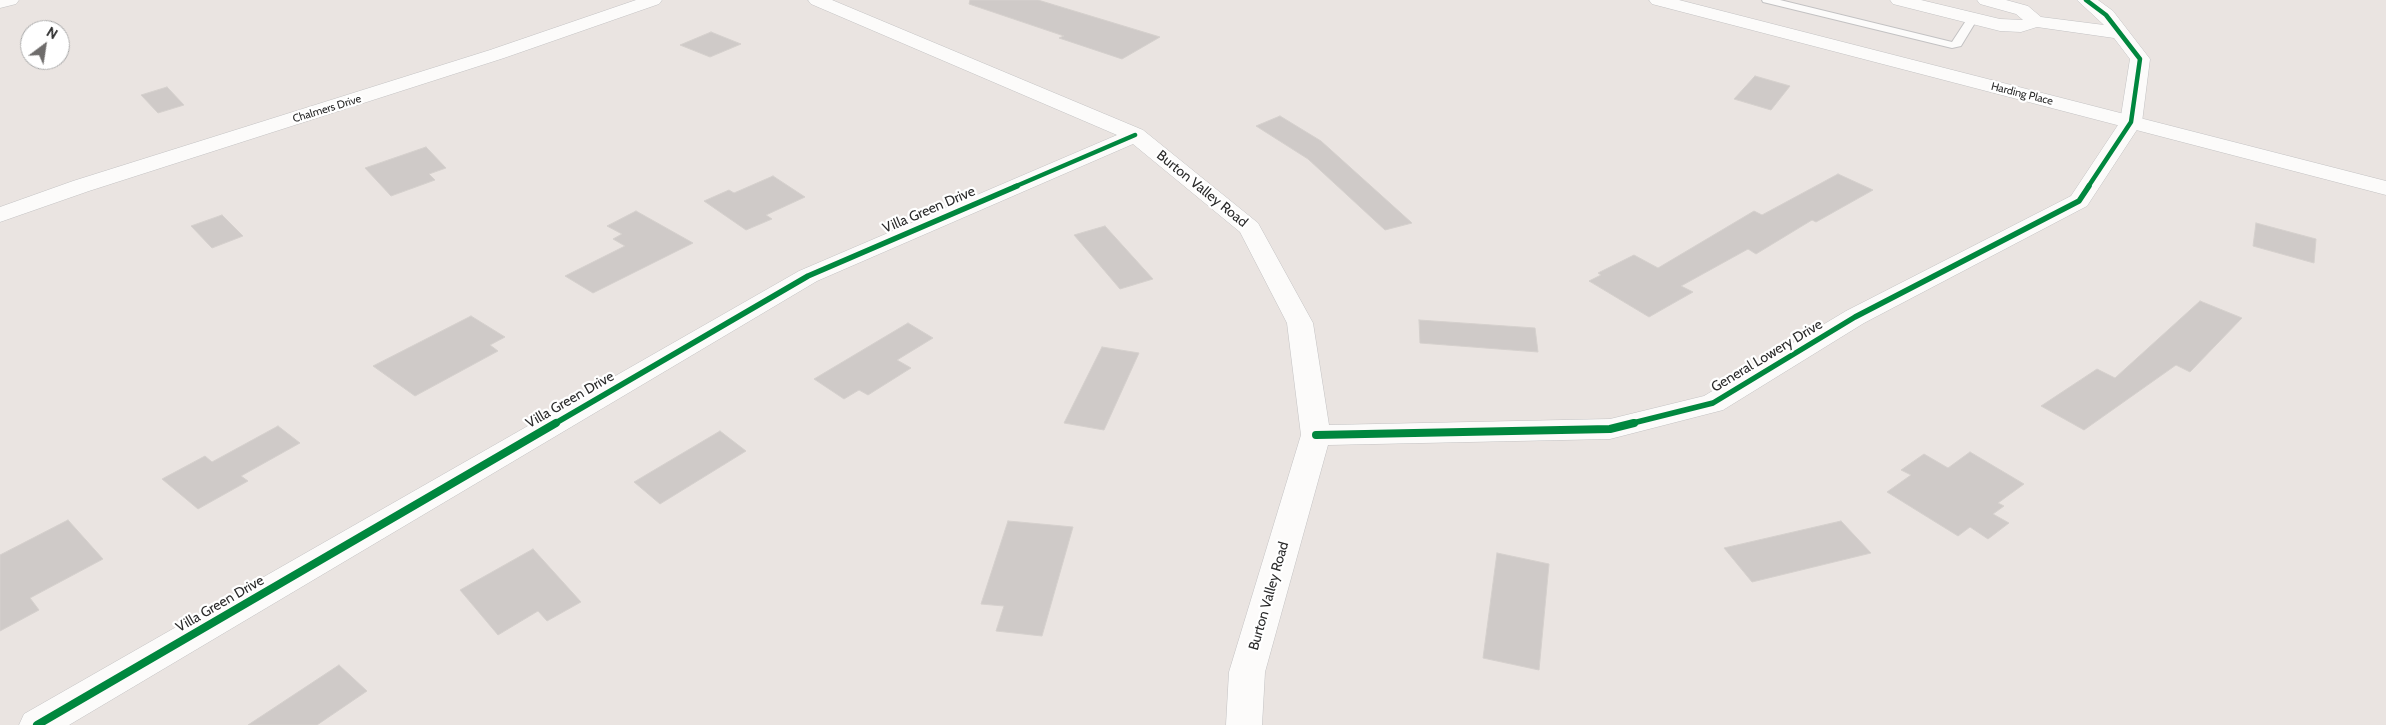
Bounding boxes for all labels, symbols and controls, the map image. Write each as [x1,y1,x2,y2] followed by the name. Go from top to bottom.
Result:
[20,20,70,70] north arrow
[43,23,61,43] text: N
[1990,80,2054,108] street label: Harding Place
[291,92,363,126] street label: Chalmers Drive
[1153,147,1251,231] street label: Burton Valley Road
[880,183,978,237] street label: Villa Green Drive
[1708,316,1826,396] street label: General Lowery Drive
[523,368,617,432] street label: Villa Green Drive
[1245,540,1293,652] street label: Burton Valley Road
[173,572,267,636] street label: Villa Green Drive

